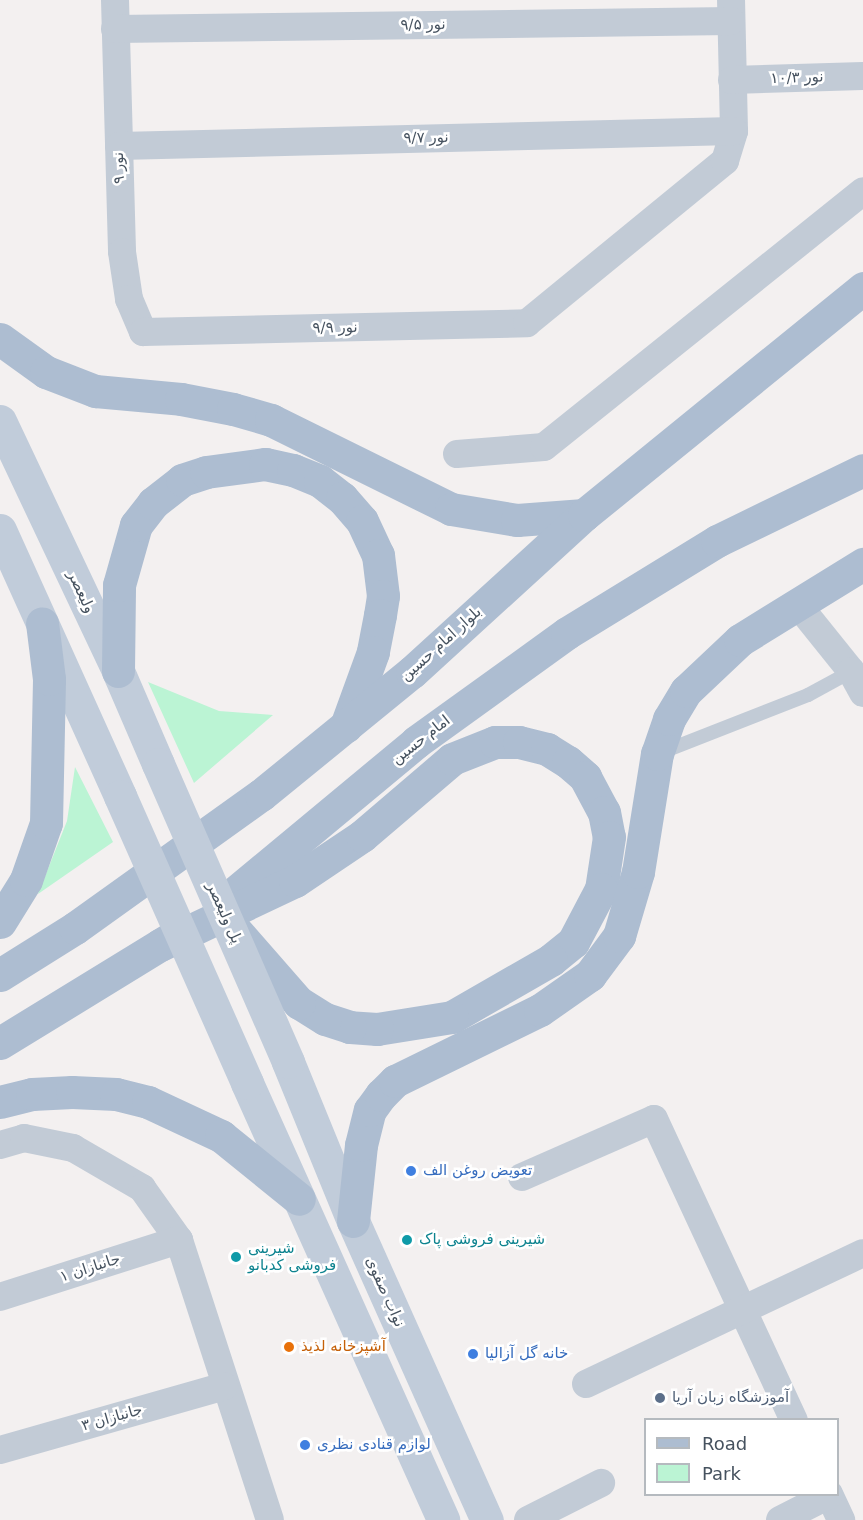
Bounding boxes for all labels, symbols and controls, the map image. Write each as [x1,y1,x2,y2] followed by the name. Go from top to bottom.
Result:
[400,16,446,34] street label: نور ۹/۵
[770,68,824,88] street label: نور ۱۰/۳
[403,129,449,147] street label: نور ۹/۷
[109,152,129,184] street label: نور ۹
[312,319,358,337] street label: نور ۹/۹
[63,568,99,616] street label: ولیعصر
[397,603,485,685] street label: بلوار امام حسین
[388,712,454,768] street label: امام حسین
[203,880,245,946] street label: پل ولیعصر
[423,1162,532,1180] place label: تعویض روغن الف
[404,1164,418,1178] marker: تعویض روغن الف
[419,1231,545,1249] place label: شیرینی فروشی پاک
[400,1233,414,1247] marker: شیرینی فروشی پاک
[248,1239,336,1274] place label: شیرینی فروشی کدبانو
[58,1250,122,1286] street label: جانبازان ۱
[229,1250,243,1264] marker: شیرینی فروشی کدبانو
[362,1254,408,1330] street label: نواب صفوی
[301,1338,386,1356] place label: آشپزخانه لذیذ
[282,1340,296,1354] marker: آشپزخانه لذیذ
[485,1345,568,1363] place label: خانه گل آزالیا
[466,1347,480,1361] marker: خانه گل آزالیا
[672,1389,789,1407] place label: آموزشگاه زبان آریا
[653,1391,667,1405] marker: آموزشگاه زبان آریا
[80,1401,144,1435] street label: جانبازان ۳
[644,1418,839,1496] legend
[702,1433,747,1454] text: Road
[317,1436,431,1454] place label: لوازم قنادی نظری
[298,1438,312,1452] marker: لوازم قنادی نظری
[702,1463,741,1484] text: Park

